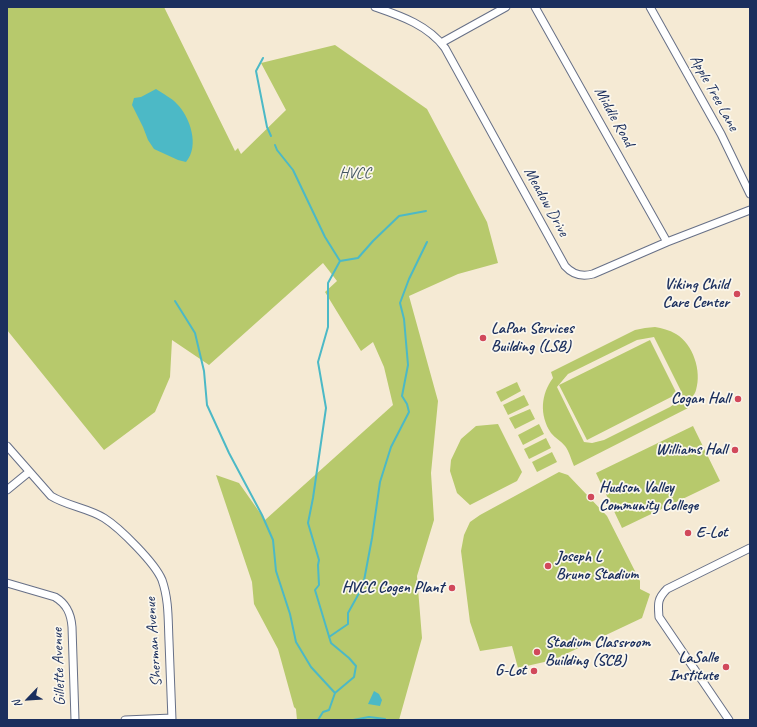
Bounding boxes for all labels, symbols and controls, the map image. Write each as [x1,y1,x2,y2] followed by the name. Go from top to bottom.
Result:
[685,52,743,134] street label: Apple Tree Lane
[590,84,638,150] street label: Middle Road
[339,164,371,184] park label: HVCC
[519,164,573,240] street label: Meadow Drive
[663,275,729,313] place label: Viking Child Care Center
[732,289,742,299] marker: Viking Child Care Center
[491,319,574,357] place label: LaPan Services Building (LSB)
[478,333,488,343] marker: LaPan Services Building (LSB)
[671,389,730,409] place label: Cogan Hall
[733,394,743,404] marker: Cogan Hall
[656,440,727,460] place label: Williams Hall
[730,445,740,455] marker: Williams Hall
[599,478,698,516] place label: Hudson Valley Community College
[586,492,596,502] marker: Hudson Valley Community College
[696,523,728,543] place label: E-Lot
[683,528,693,538] marker: E-Lot
[556,547,638,585] place label: Joseph L Bruno Stadium
[543,561,553,571] marker: Joseph L Bruno Stadium
[342,578,444,598] place label: HVCC Cogen Plant
[447,583,457,593] marker: HVCC Cogen Plant
[141,597,167,687] street label: Sherman Avenue
[48,628,70,706] street label: Gillette Avenue
[545,633,650,671] place label: Stadium Classroom Building (SCB)
[532,647,542,657] marker: Stadium Classroom Building (SCB)
[668,648,718,686] place label: LaSalle Institute
[495,661,526,681] place label: G-Lot
[721,662,731,672] marker: LaSalle Institute
[529,666,539,676] marker: G-Lot
[8,679,48,719] north arrow
[9,698,25,710] text: N

